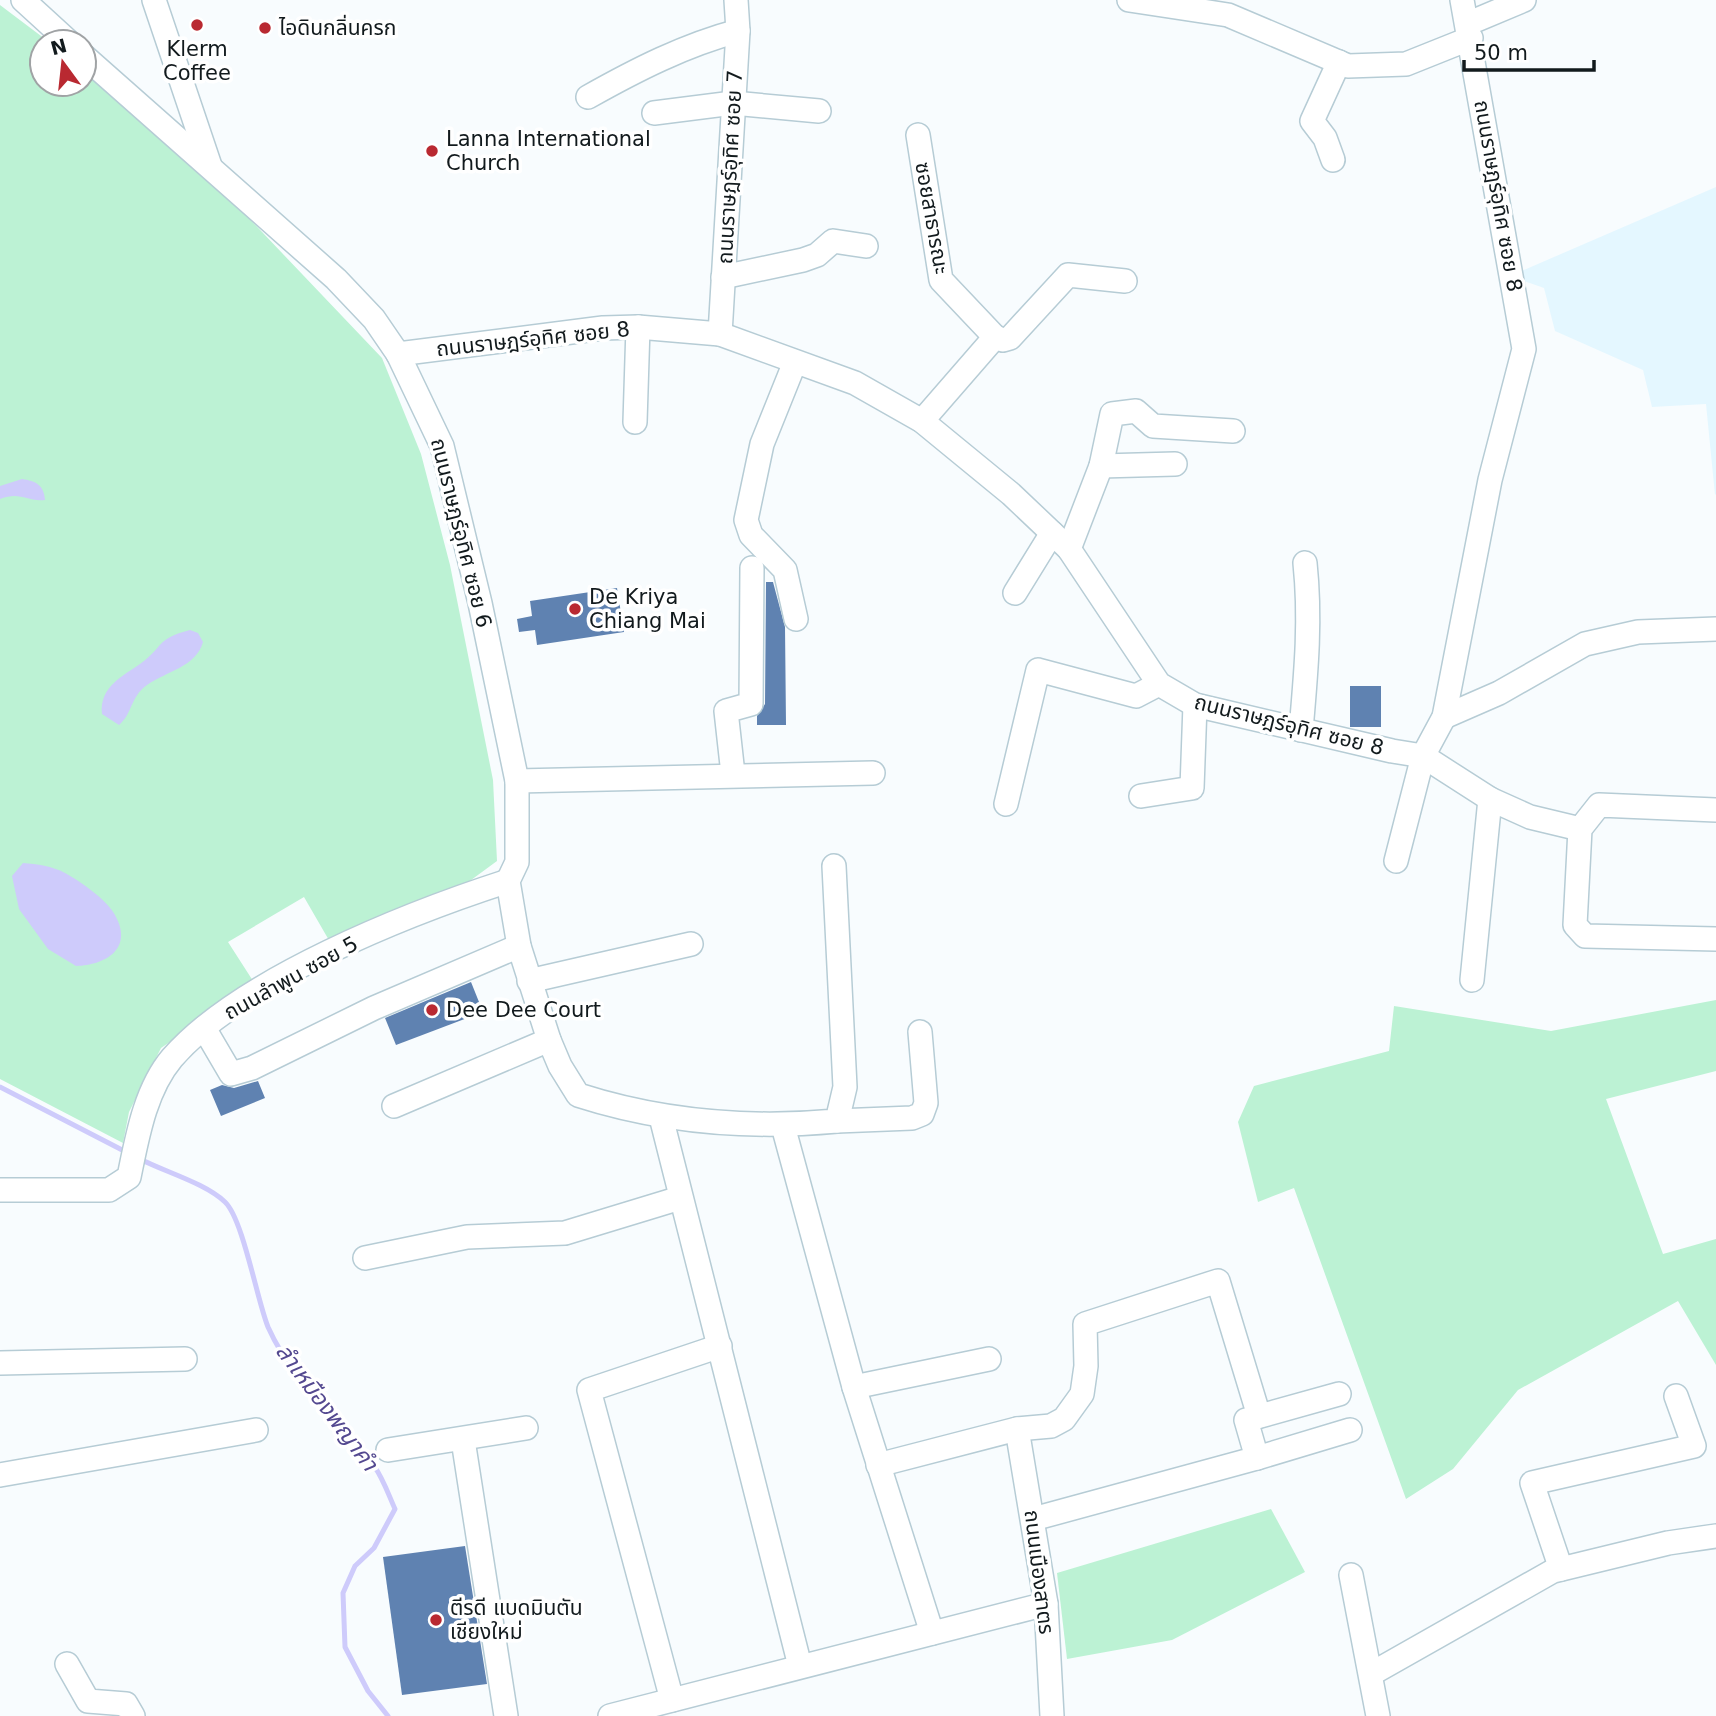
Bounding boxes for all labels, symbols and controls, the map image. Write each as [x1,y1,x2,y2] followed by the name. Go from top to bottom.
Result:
[278,14,396,40] place label: ไอดินกลิ่นครก
[189,17,205,33] marker: Klerm Coffee
[257,20,273,36] marker: ไอดินกลิ่นครก
[28,28,98,98] north arrow
[1464,28,1594,72] scale bar
[48,34,69,59] text: N
[163,37,231,85] place label: Klerm Coffee
[1474,41,1528,65] text: 50 m
[713,69,748,265] street label: ถนนราษฎร์อุทิศ ซอย 7
[1468,98,1527,294] street label: ถนนราษฎร์อุทิศ ซอย 8
[446,127,651,175] place label: Lanna International Church
[424,143,440,159] marker: Lanna International Church
[910,160,954,276] street label: ซอยสาธารณะ
[435,317,631,362] street label: ถนนราษฎร์อุทิศ ซอย 8
[425,436,496,630] street label: ถนนราษฎร์อุทิศ ซอย 6
[589,585,706,633] place label: De Kriya Chiang Mai
[567,601,583,617] marker: De Kriya Chiang Mai
[1192,690,1386,761] street label: ถนนราษฎร์อุทิศ ซอย 8
[220,931,363,1026] street label: ถนนลำพูน ซอย 5
[446,998,601,1022] place label: Dee Dee Court
[424,1002,440,1018] marker: Dee Dee Court
[271,1338,384,1477] water label: ลำเหมืองพญาคำ
[1019,1509,1059,1635] street label: ถนนเมืองสาตร
[450,1596,583,1644] place label: ตีรดี แบดมินตัน เชียงใหม่
[428,1612,444,1628] marker: ตีรดี แบดมินตัน เชียงใหม่

